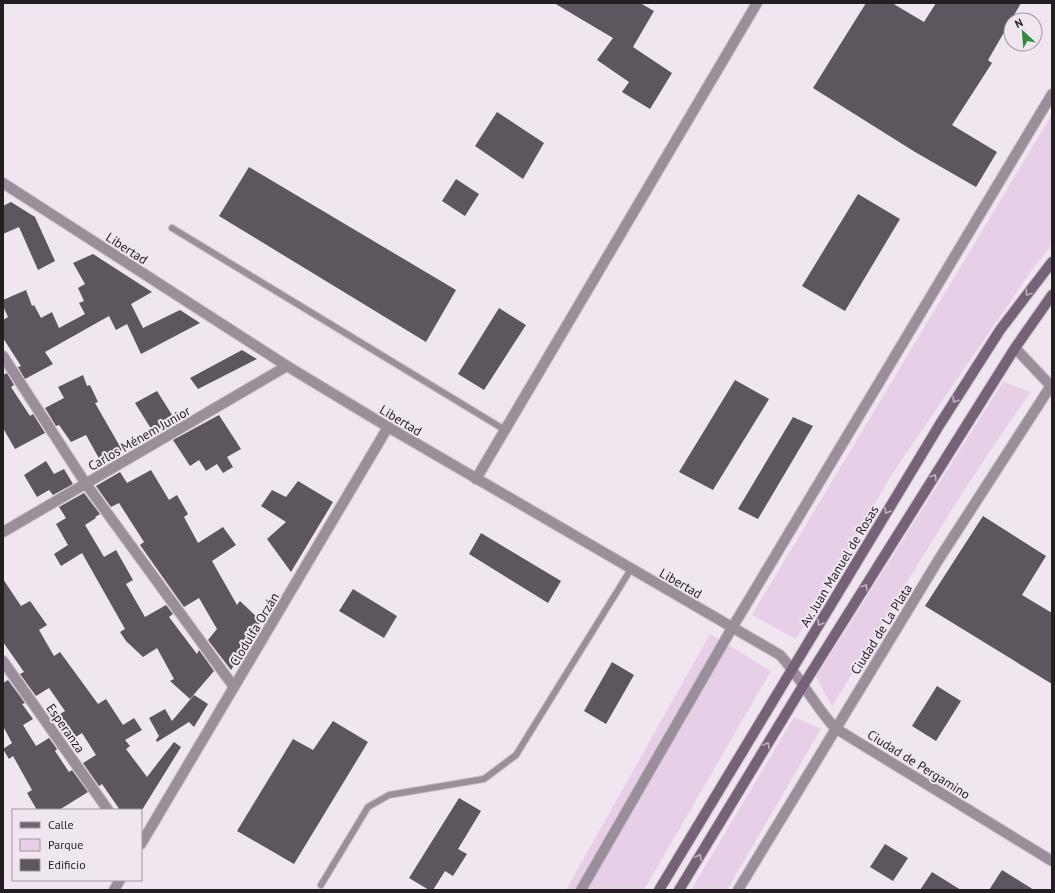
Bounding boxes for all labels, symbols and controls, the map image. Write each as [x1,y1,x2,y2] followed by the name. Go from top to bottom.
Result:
[1003,12,1043,52] north arrow
[1012,15,1025,31] text: N
[103,229,151,268] street label: Libertad
[1026,289,1033,296] one-way arrow
[953,396,960,403] one-way arrow
[376,401,425,440] street label: Libertad
[85,402,194,475] street label: Carlos Ménem Junior
[929,475,936,482] one-way arrow
[796,502,882,630] street label: Av. Juan Manuel de Rosas
[884,507,891,514] one-way arrow
[656,564,705,602] street label: Libertad
[847,581,916,678] street label: Ciudad de La Plata
[860,584,867,591] one-way arrow
[226,589,283,669] street label: Clodulfa Orzán
[817,619,824,626] one-way arrow
[42,700,89,756] street label: Esperanza
[864,726,973,803] street label: Ciudad de Pergamino
[762,742,769,749] one-way arrow
[12,809,142,881] legend
[48,817,74,832] text: Calle
[48,837,83,852] text: Parque
[695,854,702,861] one-way arrow
[48,857,86,872] text: Edificio

